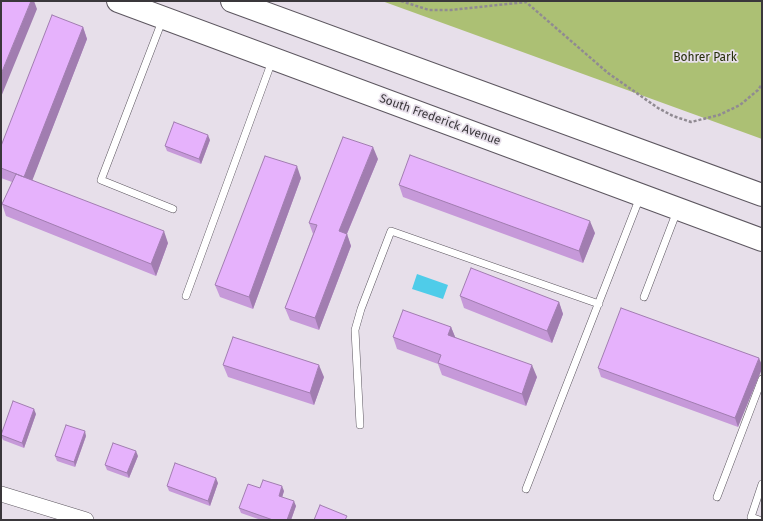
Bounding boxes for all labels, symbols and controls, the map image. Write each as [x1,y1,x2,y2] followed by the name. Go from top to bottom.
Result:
[673,51,737,65] park label: Bohrer Park
[377,91,503,149] street label: South Frederick Avenue

